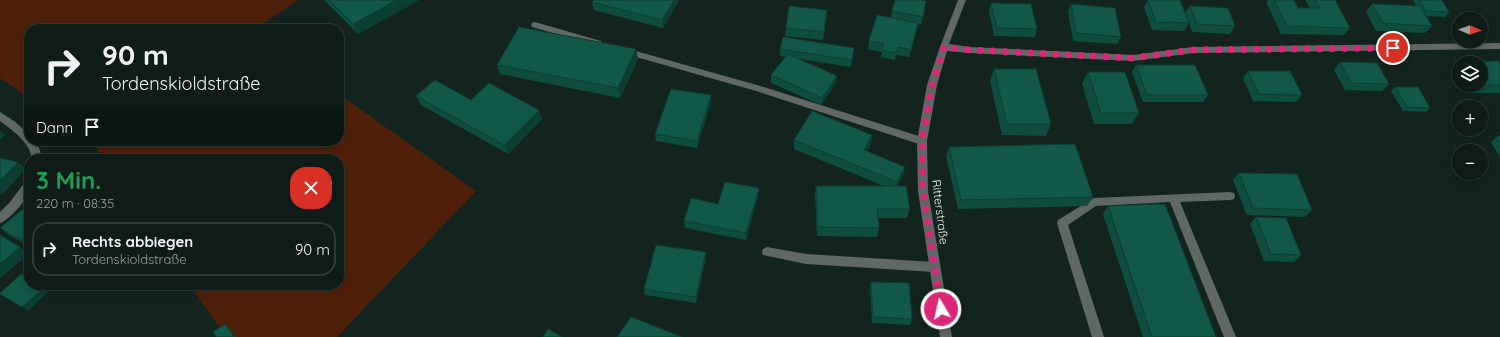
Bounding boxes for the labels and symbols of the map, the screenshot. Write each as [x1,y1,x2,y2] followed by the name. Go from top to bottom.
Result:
[1452,12,1488,48] north arrow
[1376,31,1410,65] pin
[929,178,952,246] street label: Ritterstraße
[920,288,962,330] position arrow

